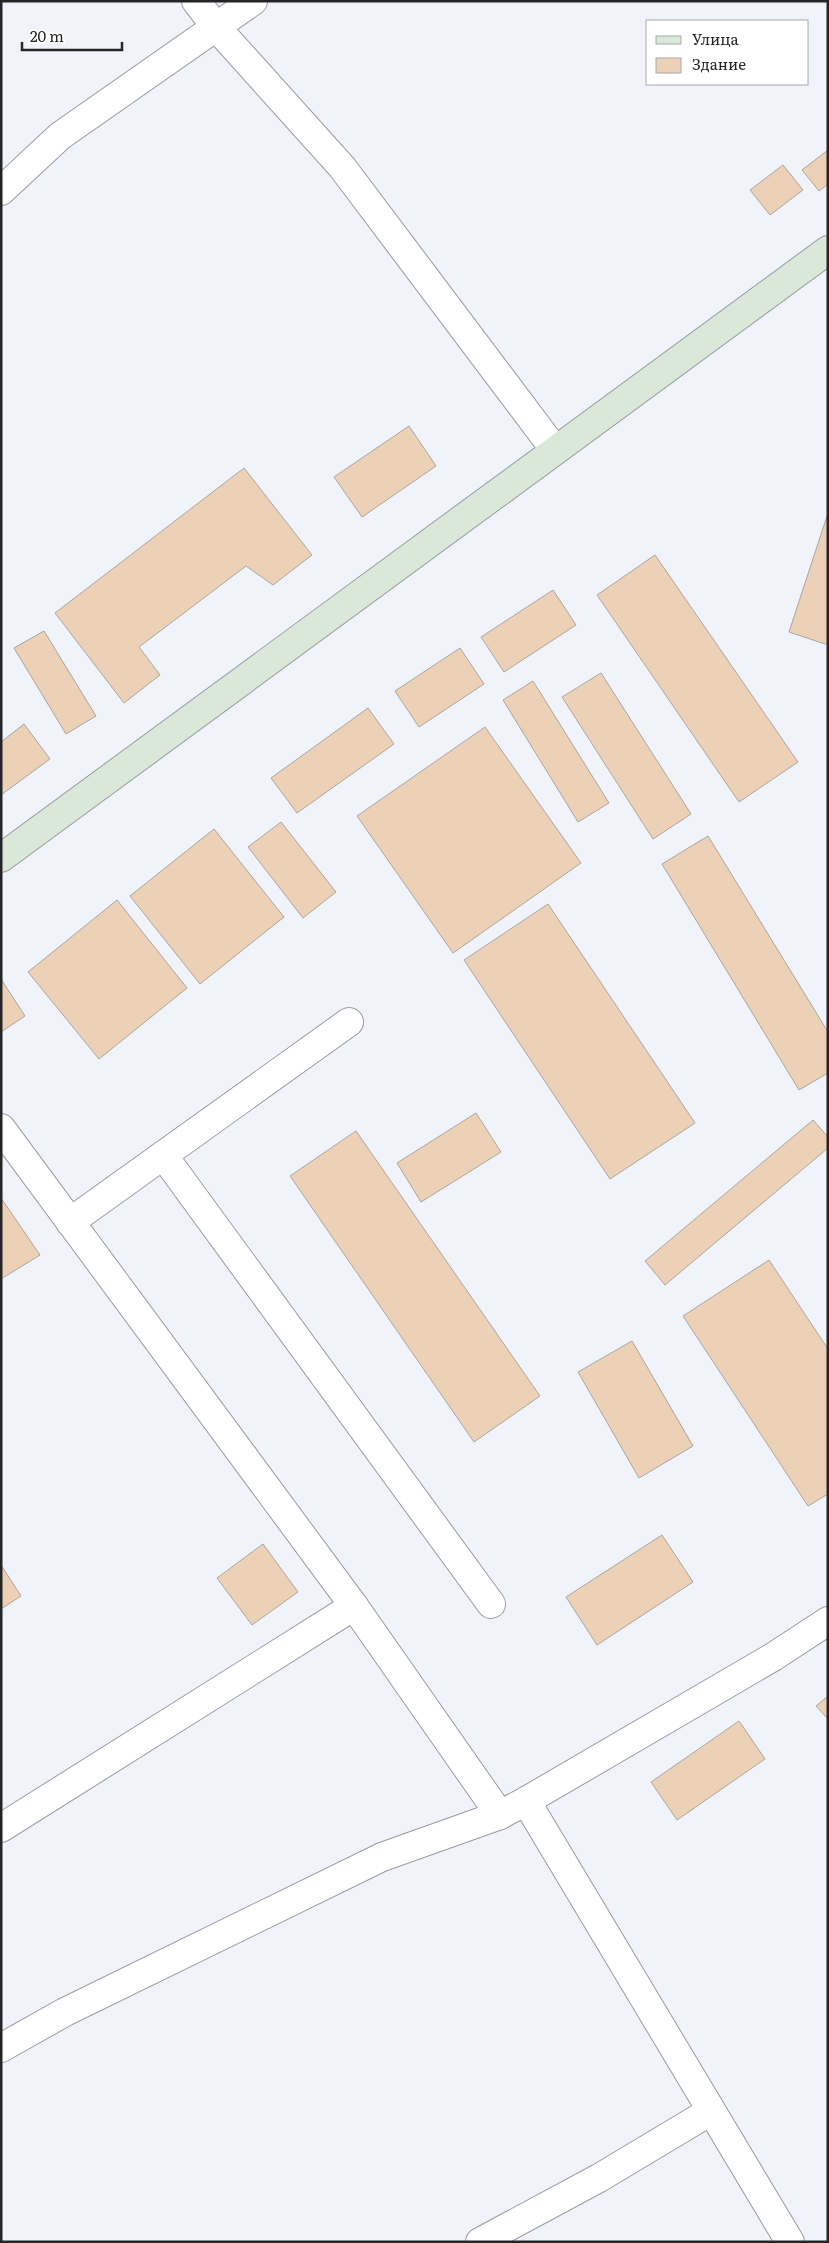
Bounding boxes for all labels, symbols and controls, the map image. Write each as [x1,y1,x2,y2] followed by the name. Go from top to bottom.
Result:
[22,20,122,52] scale bar
[646,20,809,85] legend
[30,24,64,47] text: 20 m
[692,27,740,50] text: Улица
[692,52,746,75] text: Здание

